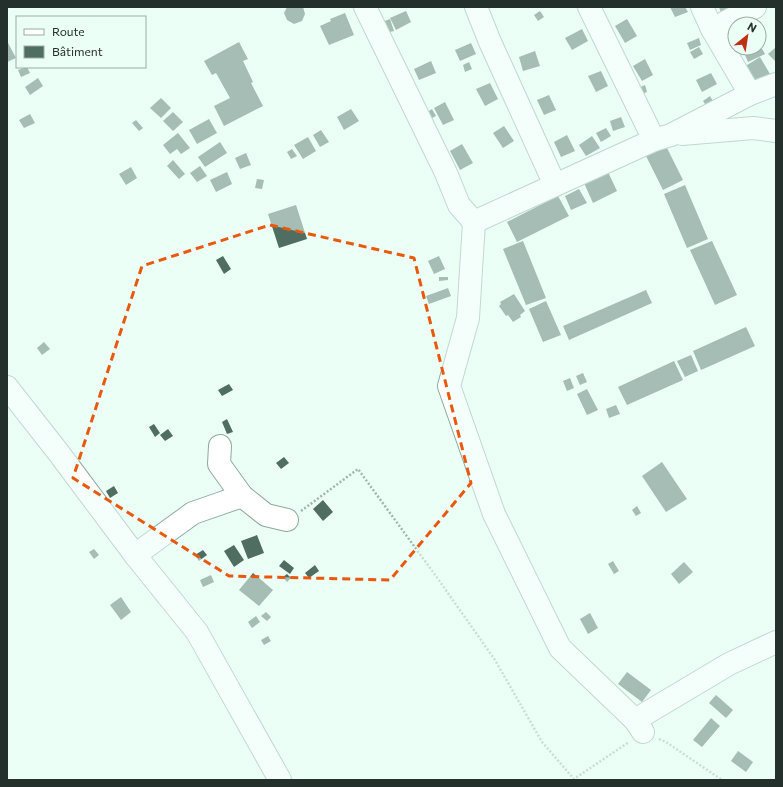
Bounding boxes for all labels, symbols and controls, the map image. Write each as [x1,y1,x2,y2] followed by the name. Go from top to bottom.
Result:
[16,16,146,68] legend
[727,16,767,56] north arrow
[745,19,759,35] text: N
[52,24,85,38] text: Route
[52,44,103,58] text: Bâtiment

